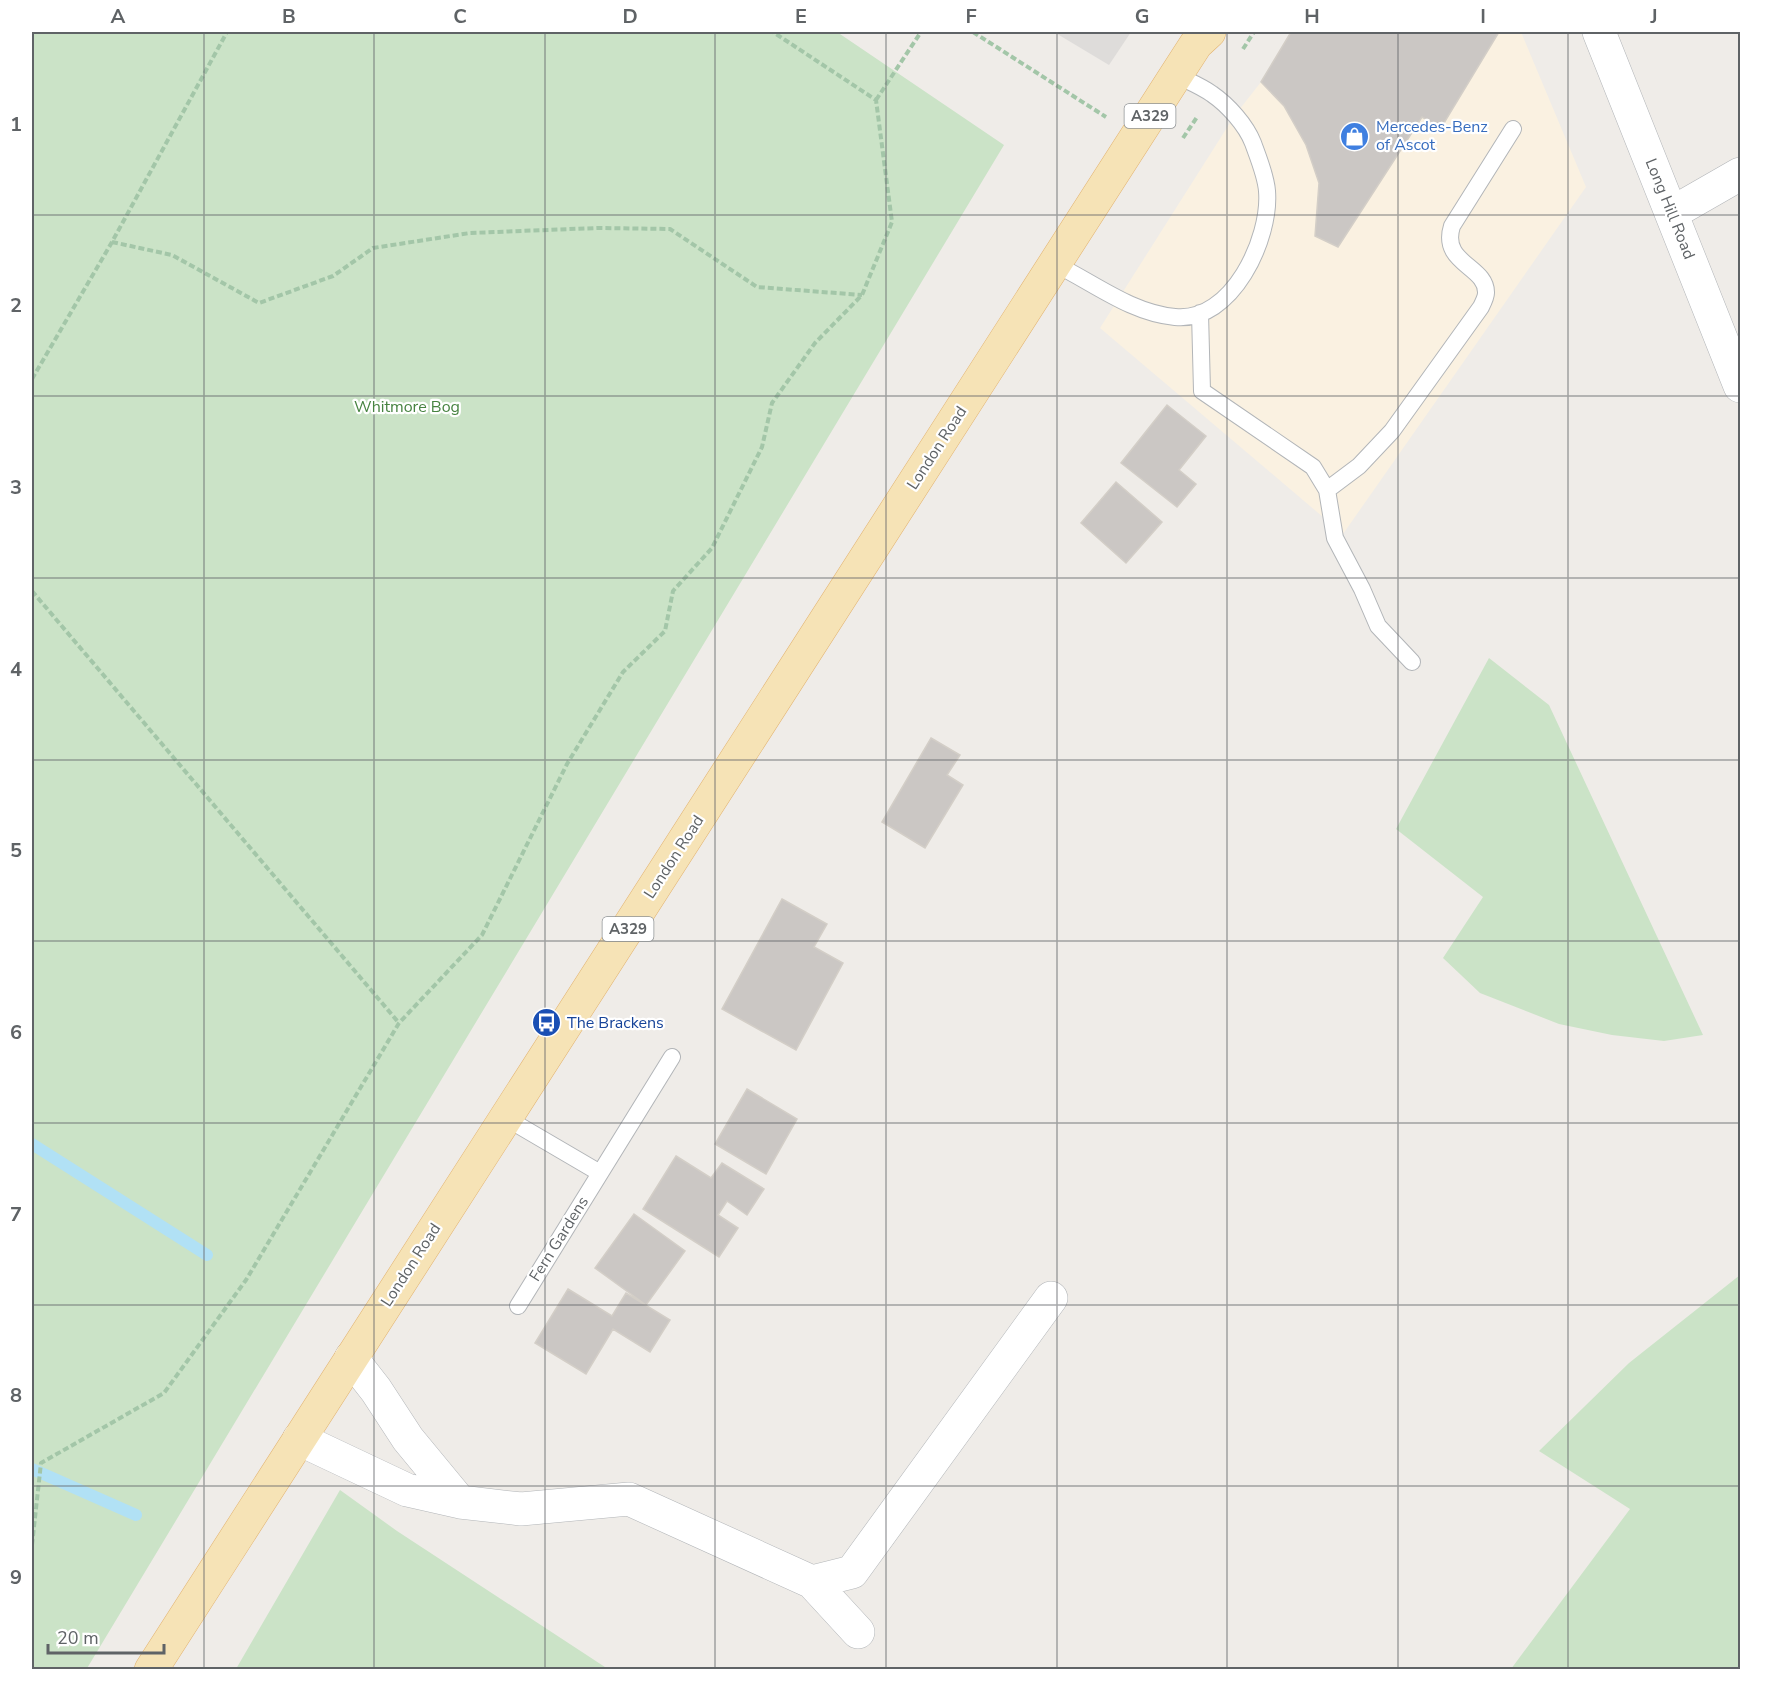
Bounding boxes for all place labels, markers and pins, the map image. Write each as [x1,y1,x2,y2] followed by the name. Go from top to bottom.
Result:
[1376,116,1488,156] place label: Mercedes-Benz of Ascot
[1339,120,1371,152] shop icon: Mercedes-Benz of Ascot
[530,1007,562,1039] bus stop icon: The Brackens
[567,1012,664,1034] place label: The Brackens

